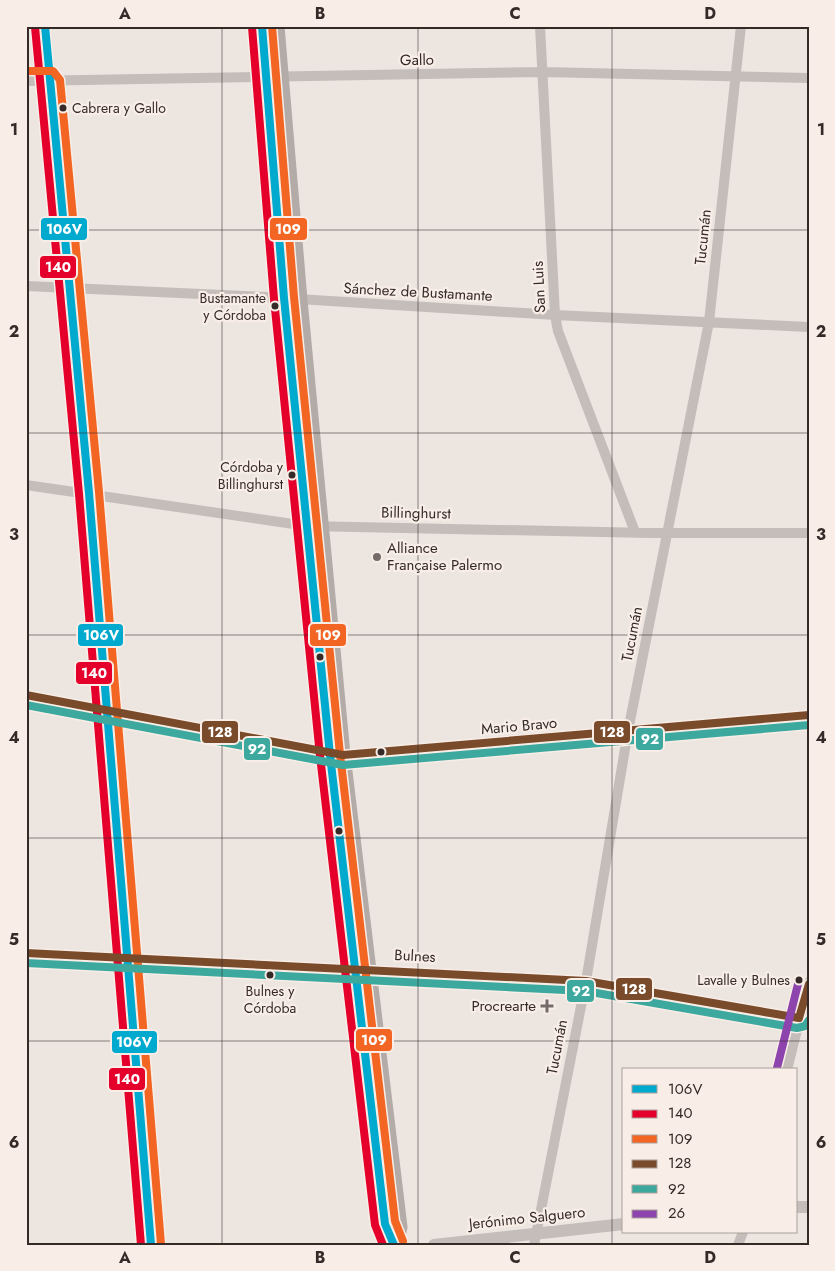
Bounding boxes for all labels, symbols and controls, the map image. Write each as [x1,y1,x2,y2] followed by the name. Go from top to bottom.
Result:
[118,2,131,25] text: A
[315,2,325,25] text: B
[509,2,521,25] text: C
[704,2,716,25] text: D
[400,49,434,71] street label: Gallo
[72,98,166,118] place label: Cabrera y Gallo
[58,103,68,113] marker: Cabrera y Gallo
[10,118,18,141] text: 1
[817,118,825,141] text: 1
[689,208,717,266] street label: Tucumán
[40,217,88,241] line badge: 106V
[269,217,308,241] line badge: 109
[46,219,83,239] text: 106V
[275,219,301,239] text: 109
[39,255,77,279] line badge: 140
[45,257,71,277] text: 140
[527,260,551,314] street label: San Luis
[343,277,493,307] street label: Sánchez de Bustamante
[200,288,266,325] place label: Bustamante y Córdoba
[270,301,280,311] marker: Bustamante y Córdoba
[9,320,19,343] text: 2
[816,320,826,343] text: 2
[218,457,284,494] place label: Córdoba y Billinghurst
[287,470,297,480] marker: Córdoba y Billinghurst
[381,501,452,525] street label: Billinghurst
[9,523,19,546] text: 3
[816,523,826,546] text: 3
[387,537,502,576] place label: Alliance Française Palermo
[371,551,383,563] marker: Alliance Française Palermo
[616,605,648,663] street label: Tucumán
[77,623,124,647] line badge: 106V
[309,623,347,647] line badge: 109
[83,625,120,645] text: 106V
[315,625,341,645] text: 109
[315,652,325,662] unlabelled marker
[75,661,113,685] line badge: 140
[81,663,107,683] text: 140
[480,712,558,740] street label: Mario Bravo
[201,720,239,744] line badge: 128
[593,720,631,744] line badge: 128
[207,722,233,742] text: 128
[599,722,625,742] text: 128
[8,726,20,749] text: 4
[815,726,827,749] text: 4
[635,727,664,751] line badge: 92
[641,729,659,749] text: 92
[243,737,271,761] line badge: 92
[248,739,266,759] text: 92
[376,747,386,757] unlabelled marker
[334,826,344,836] unlabelled marker
[9,928,19,951] text: 5
[816,928,826,951] text: 5
[394,944,436,968] street label: Bulnes
[265,970,275,980] marker: Bulnes y Córdoba
[697,970,790,990] place label: Lavalle y Bulnes
[794,975,804,985] marker: Lavalle y Bulnes
[615,977,653,1001] line badge: 128
[566,979,595,1003] line badge: 92
[621,979,647,999] text: 128
[244,981,296,1018] place label: Bulnes y Córdoba
[572,981,590,1001] text: 92
[471,995,536,1017] place label: Procrearte
[540,999,554,1013] marker: Procrearte
[541,1018,573,1076] street label: Tucumán
[355,1028,393,1052] line badge: 109
[111,1030,158,1054] line badge: 106V
[361,1030,387,1050] text: 109
[116,1032,153,1052] text: 106V
[108,1067,146,1091] line badge: 140
[622,1068,798,1234] legend
[114,1069,140,1089] text: 140
[668,1078,702,1100] text: 106V
[668,1102,693,1124] text: 140
[668,1128,692,1150] text: 109
[9,1131,19,1154] text: 6
[816,1131,826,1154] text: 6
[668,1152,691,1174] text: 128
[668,1178,685,1200] text: 92
[466,1201,586,1235] street label: Jerónimo Salguero
[668,1202,685,1224] text: 26
[118,1246,131,1269] text: A
[315,1246,325,1269] text: B
[509,1246,521,1269] text: C
[704,1246,716,1269] text: D

